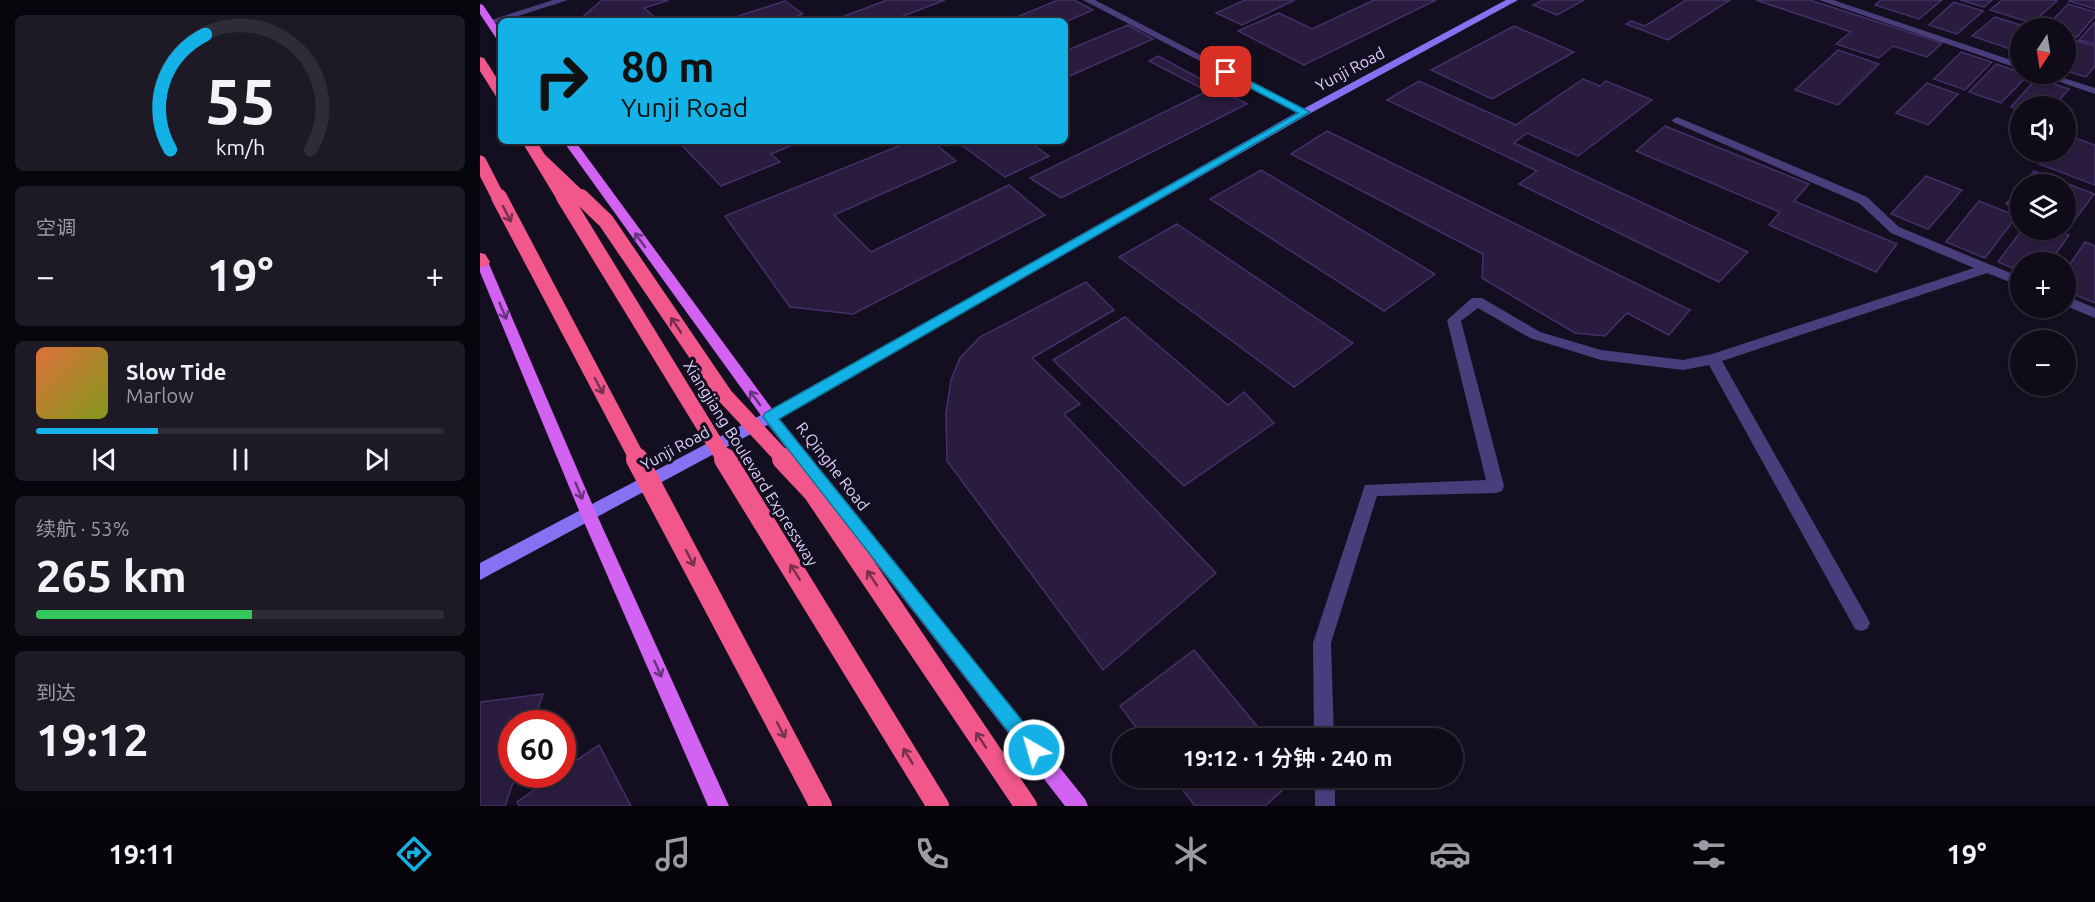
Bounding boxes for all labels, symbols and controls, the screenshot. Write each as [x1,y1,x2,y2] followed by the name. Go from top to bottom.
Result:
[2010,18,2076,84] north arrow
[2010,18,2076,396] map controls
[522,42,600,120] icon: right
[621,43,715,90] text: 80 m
[1312,43,1388,95] street label: Yunji Road
[1200,46,1251,97] pin
[1209,55,1242,88] icon: arrive
[205,66,275,136] text: 55
[621,92,748,122] text: Yunji Road
[2010,96,2076,162] button: sound
[215,135,265,159] text: km/h
[2010,174,2076,240] button: layers
[502,204,514,222] one-way arrow
[36,216,76,239] text: 空调
[634,233,646,249] one-way arrow
[207,249,273,300] text: 19°
[2010,252,2076,318] button: +
[36,257,55,294] text: −
[425,257,444,294] text: +
[498,301,509,320] one-way arrow
[670,317,682,334] one-way arrow
[2010,330,2076,396] button: −
[680,357,822,569] street label: Xiangjiang Boulevard Expressway
[126,359,226,384] text: Slow Tide
[594,376,605,394] one-way arrow
[126,384,194,407] text: Marlow
[749,390,762,406] one-way arrow
[793,418,873,514] street label: R.Qinghe Road
[637,422,713,474] street label: Yunji Road
[88,443,121,476] icon: previous
[224,443,257,476] icon: pause
[360,443,393,476] icon: next
[574,481,585,499] one-way arrow
[36,517,129,540] text: 续航 · 53%
[684,549,696,566] one-way arrow
[36,550,187,601] text: 265 km
[788,564,800,581] one-way arrow
[866,571,878,587] one-way arrow
[653,659,664,677] one-way arrow
[36,681,76,704] text: 到达
[498,710,576,788] speed limit sign: 60
[36,714,149,765] text: 19:12
[1002,718,1066,782] position arrow
[776,721,787,739] one-way arrow
[975,732,987,749] one-way arrow
[1183,745,1392,770] text: 19:12 · 1 分钟 · 240 m
[901,748,913,765] one-way arrow
[393,833,435,875] icon: directions
[652,833,694,875] icon: music
[911,833,953,875] icon: phone
[1170,833,1212,875] icon: climate
[1429,833,1471,875] icon: car
[1688,833,1730,875] icon: filters
[108,839,176,869] text: 19:11
[1946,839,1986,869] text: 19°

